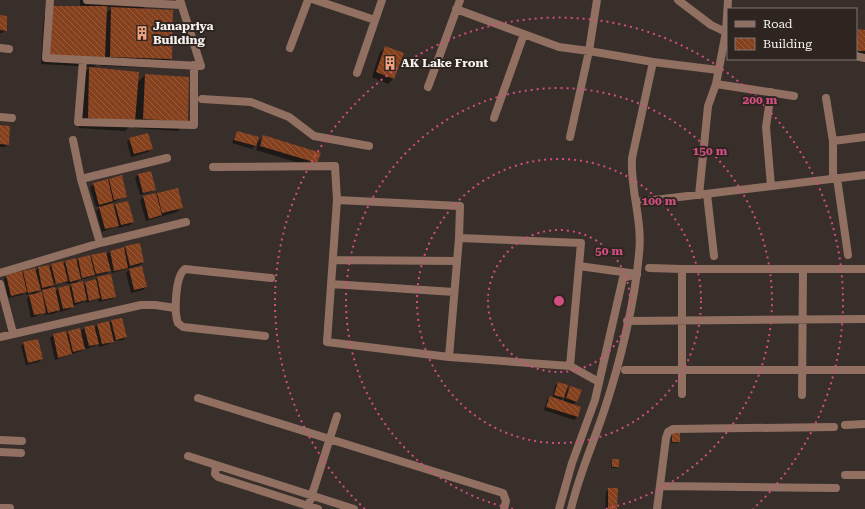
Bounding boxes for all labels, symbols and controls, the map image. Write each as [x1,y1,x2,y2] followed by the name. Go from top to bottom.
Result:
[727,8,857,60] legend
[763,17,793,31] text: Road
[153,19,214,47] place label: Janapriya Building
[134,25,150,41] building icon: Janapriya Building
[763,37,812,51] text: Building
[382,55,398,71] building icon: AK Lake Front
[401,56,488,70] place label: AK Lake Front
[743,93,778,107] text: 200 m
[693,144,728,158] text: 150 m
[642,194,677,208] text: 100 m
[595,244,623,258] text: 50 m
[552,294,566,308] centre of rings

